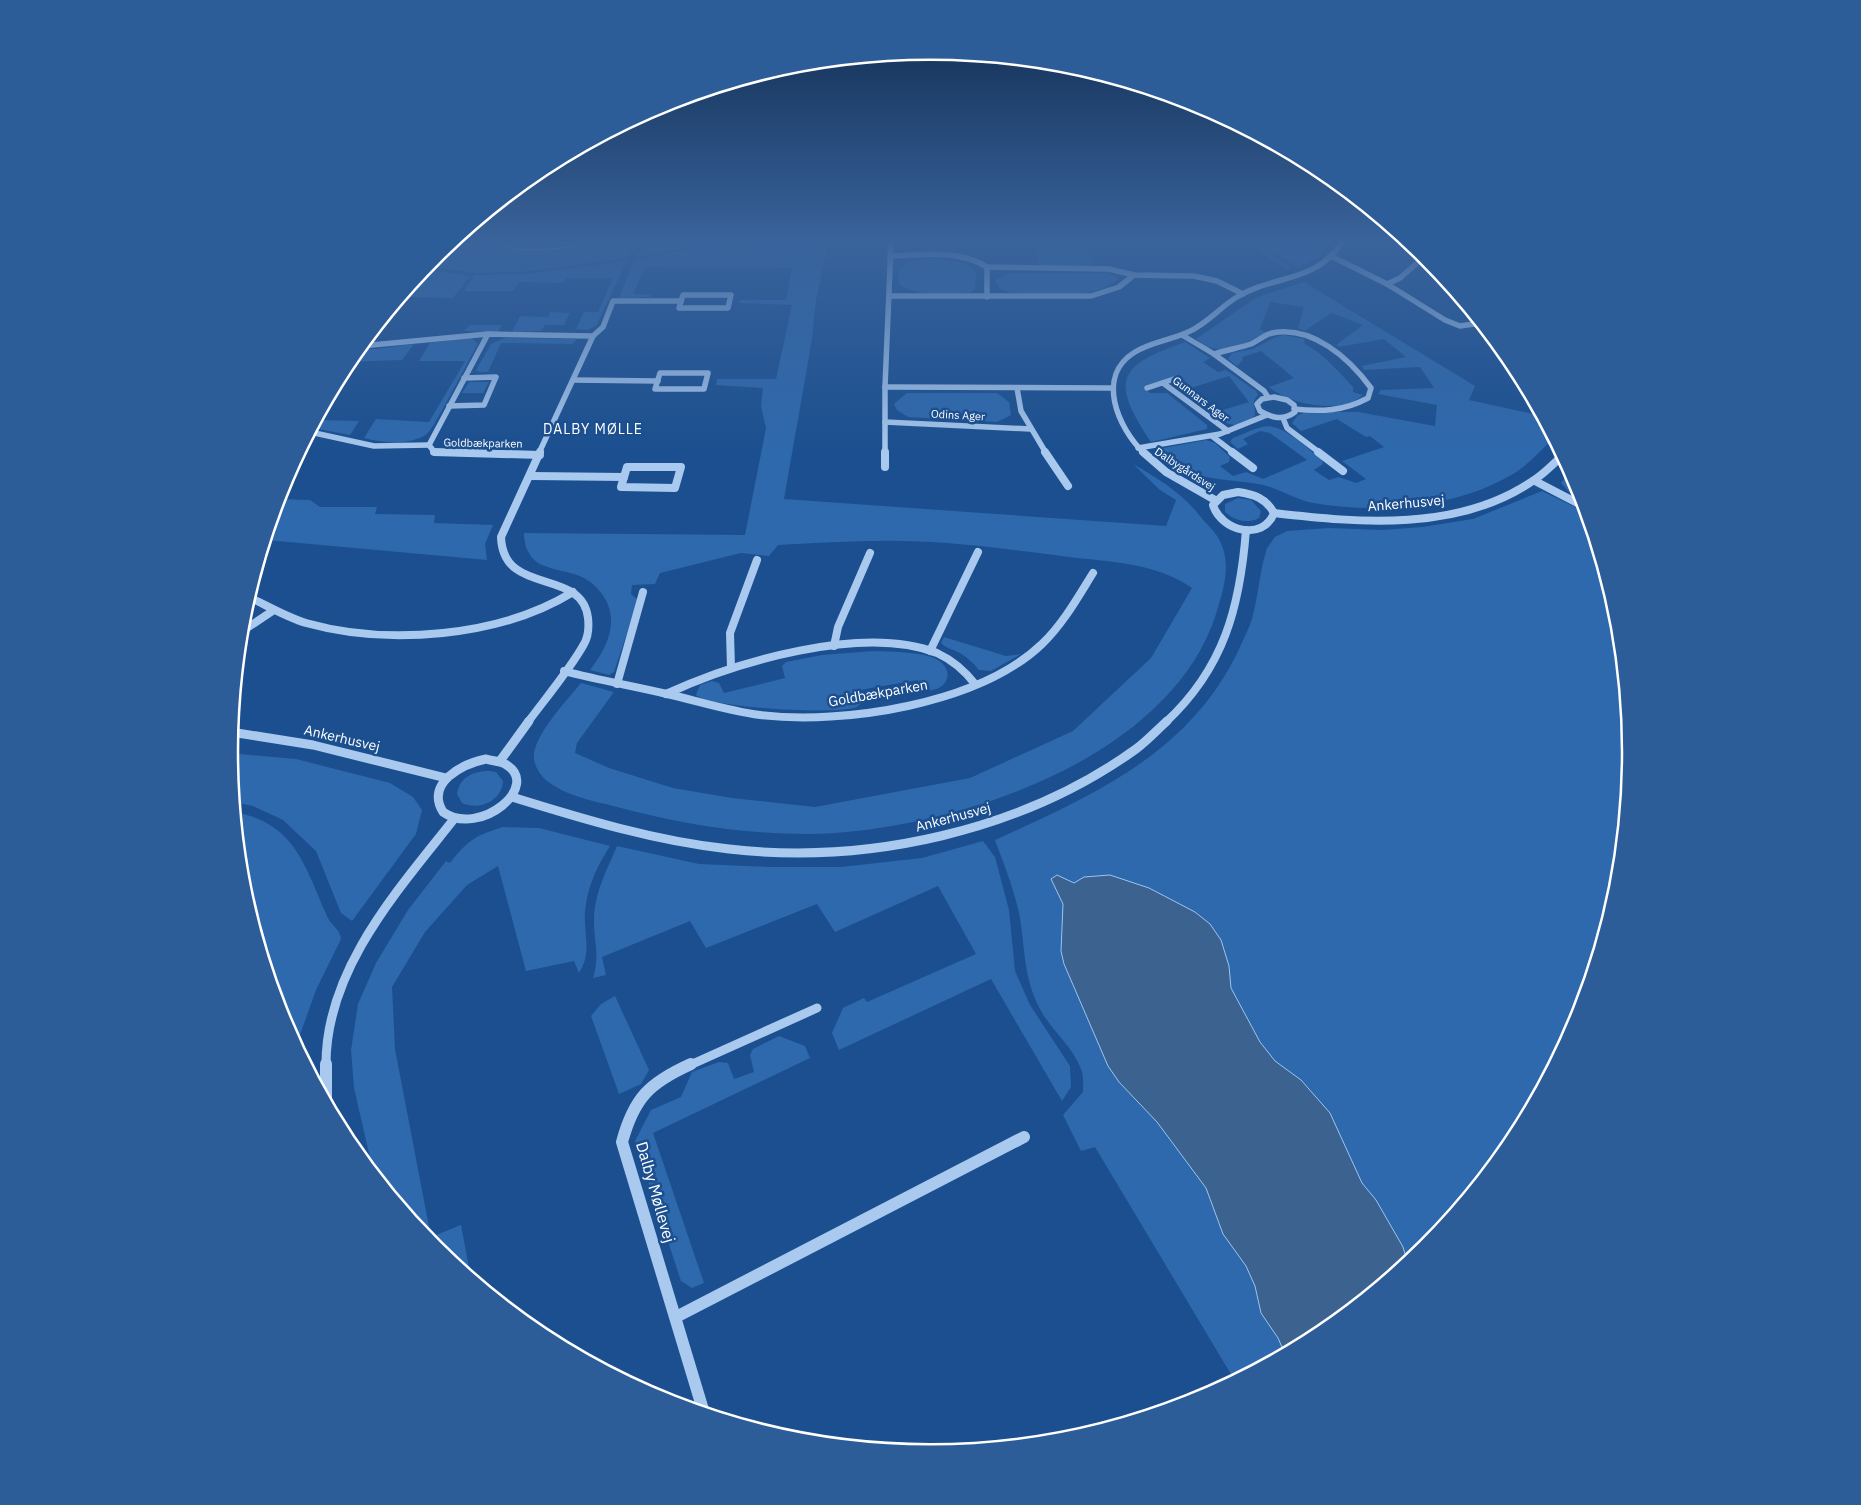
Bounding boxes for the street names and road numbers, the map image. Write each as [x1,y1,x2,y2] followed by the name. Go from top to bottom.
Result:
[1170,373,1232,425] street label: Gunnars Ager
[931,407,985,423] street label: Odins Ager
[443,435,523,451] street label: Goldbækparken
[1152,444,1218,494] street label: Dalbygårdsvej
[1367,491,1445,515] street label: Ankerhusvej
[827,675,929,711] street label: Goldbækparken
[302,721,382,755] street label: Ankerhusvej
[913,798,993,836] street label: Ankerhusvej
[632,1139,680,1245] street label: Dalby Møllevej

